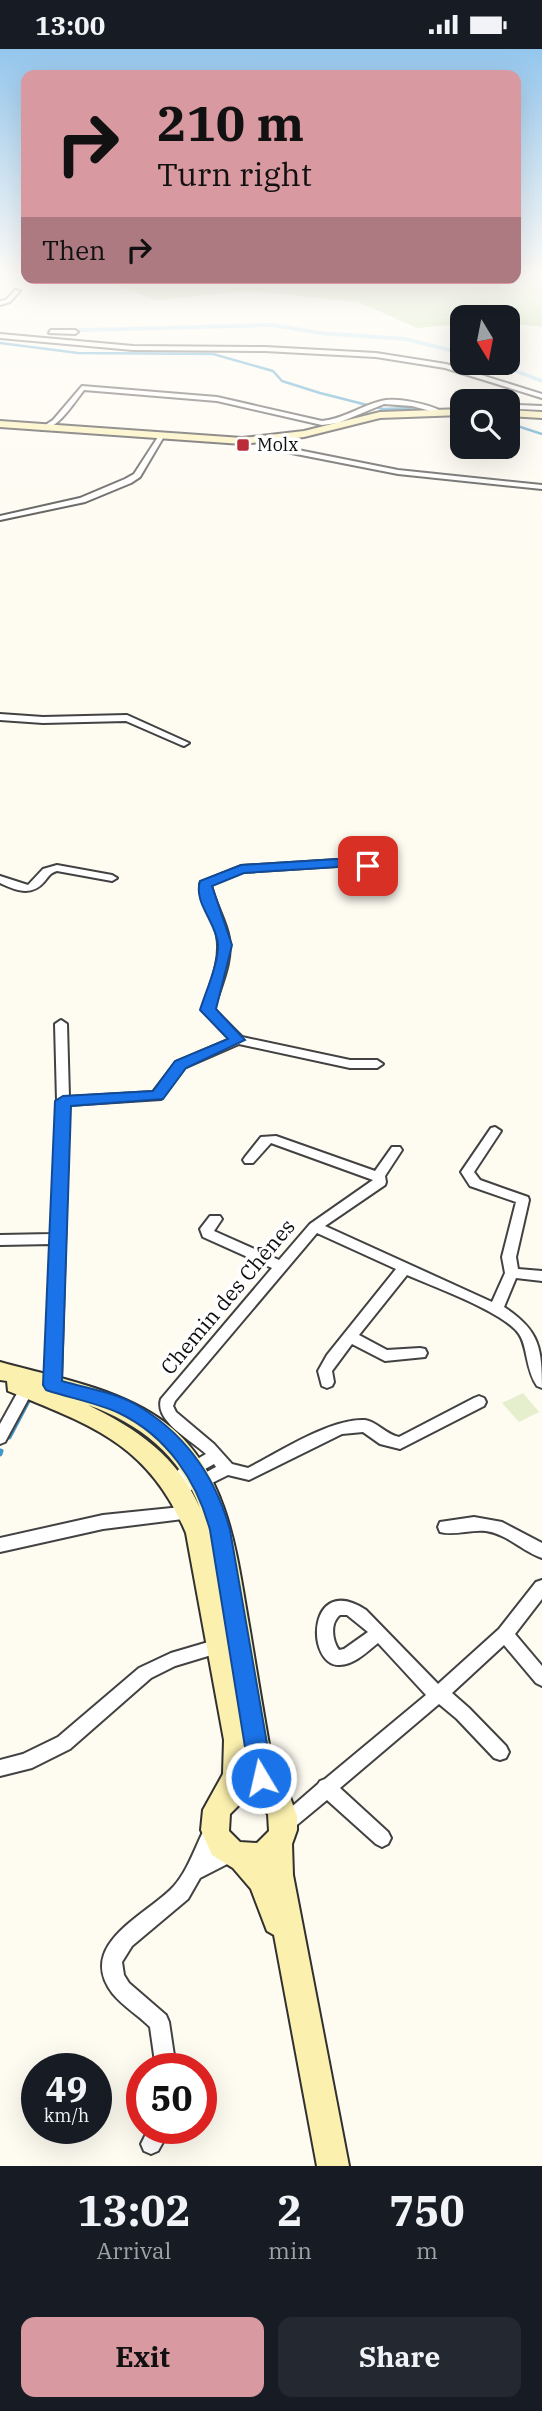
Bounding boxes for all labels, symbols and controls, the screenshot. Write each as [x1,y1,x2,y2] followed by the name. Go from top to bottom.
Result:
[35,8,105,42] text: 13:00
[157,91,304,154] text: 210 m
[42,98,133,189] icon: right
[157,153,312,195] text: Turn right
[120,231,158,269] icon: right
[42,233,106,267] text: Then
[450,305,520,375] north arrow
[450,305,520,459] map controls
[450,389,520,459] button: search
[257,433,298,456] place label: Molx
[235,437,251,453] marker: Molx
[338,836,398,896] pin
[349,847,387,885] icon: arrive
[154,1213,301,1380] street label: Chemin des Chênes
[224,1741,298,1815] position arrow
[126,2053,217,2144] speed limit sign: 50
[45,2066,88,2112] text: 49
[44,2104,89,2127] text: km/h
[77,2183,191,2238] text: 13:02
[277,2183,303,2238] text: 2
[389,2183,465,2238] text: 750
[97,2235,171,2265] text: Arrival
[268,2235,312,2265] text: min
[416,2235,438,2265] text: m
[21,2317,264,2397] button: Exit
[278,2317,521,2397] button: Share

